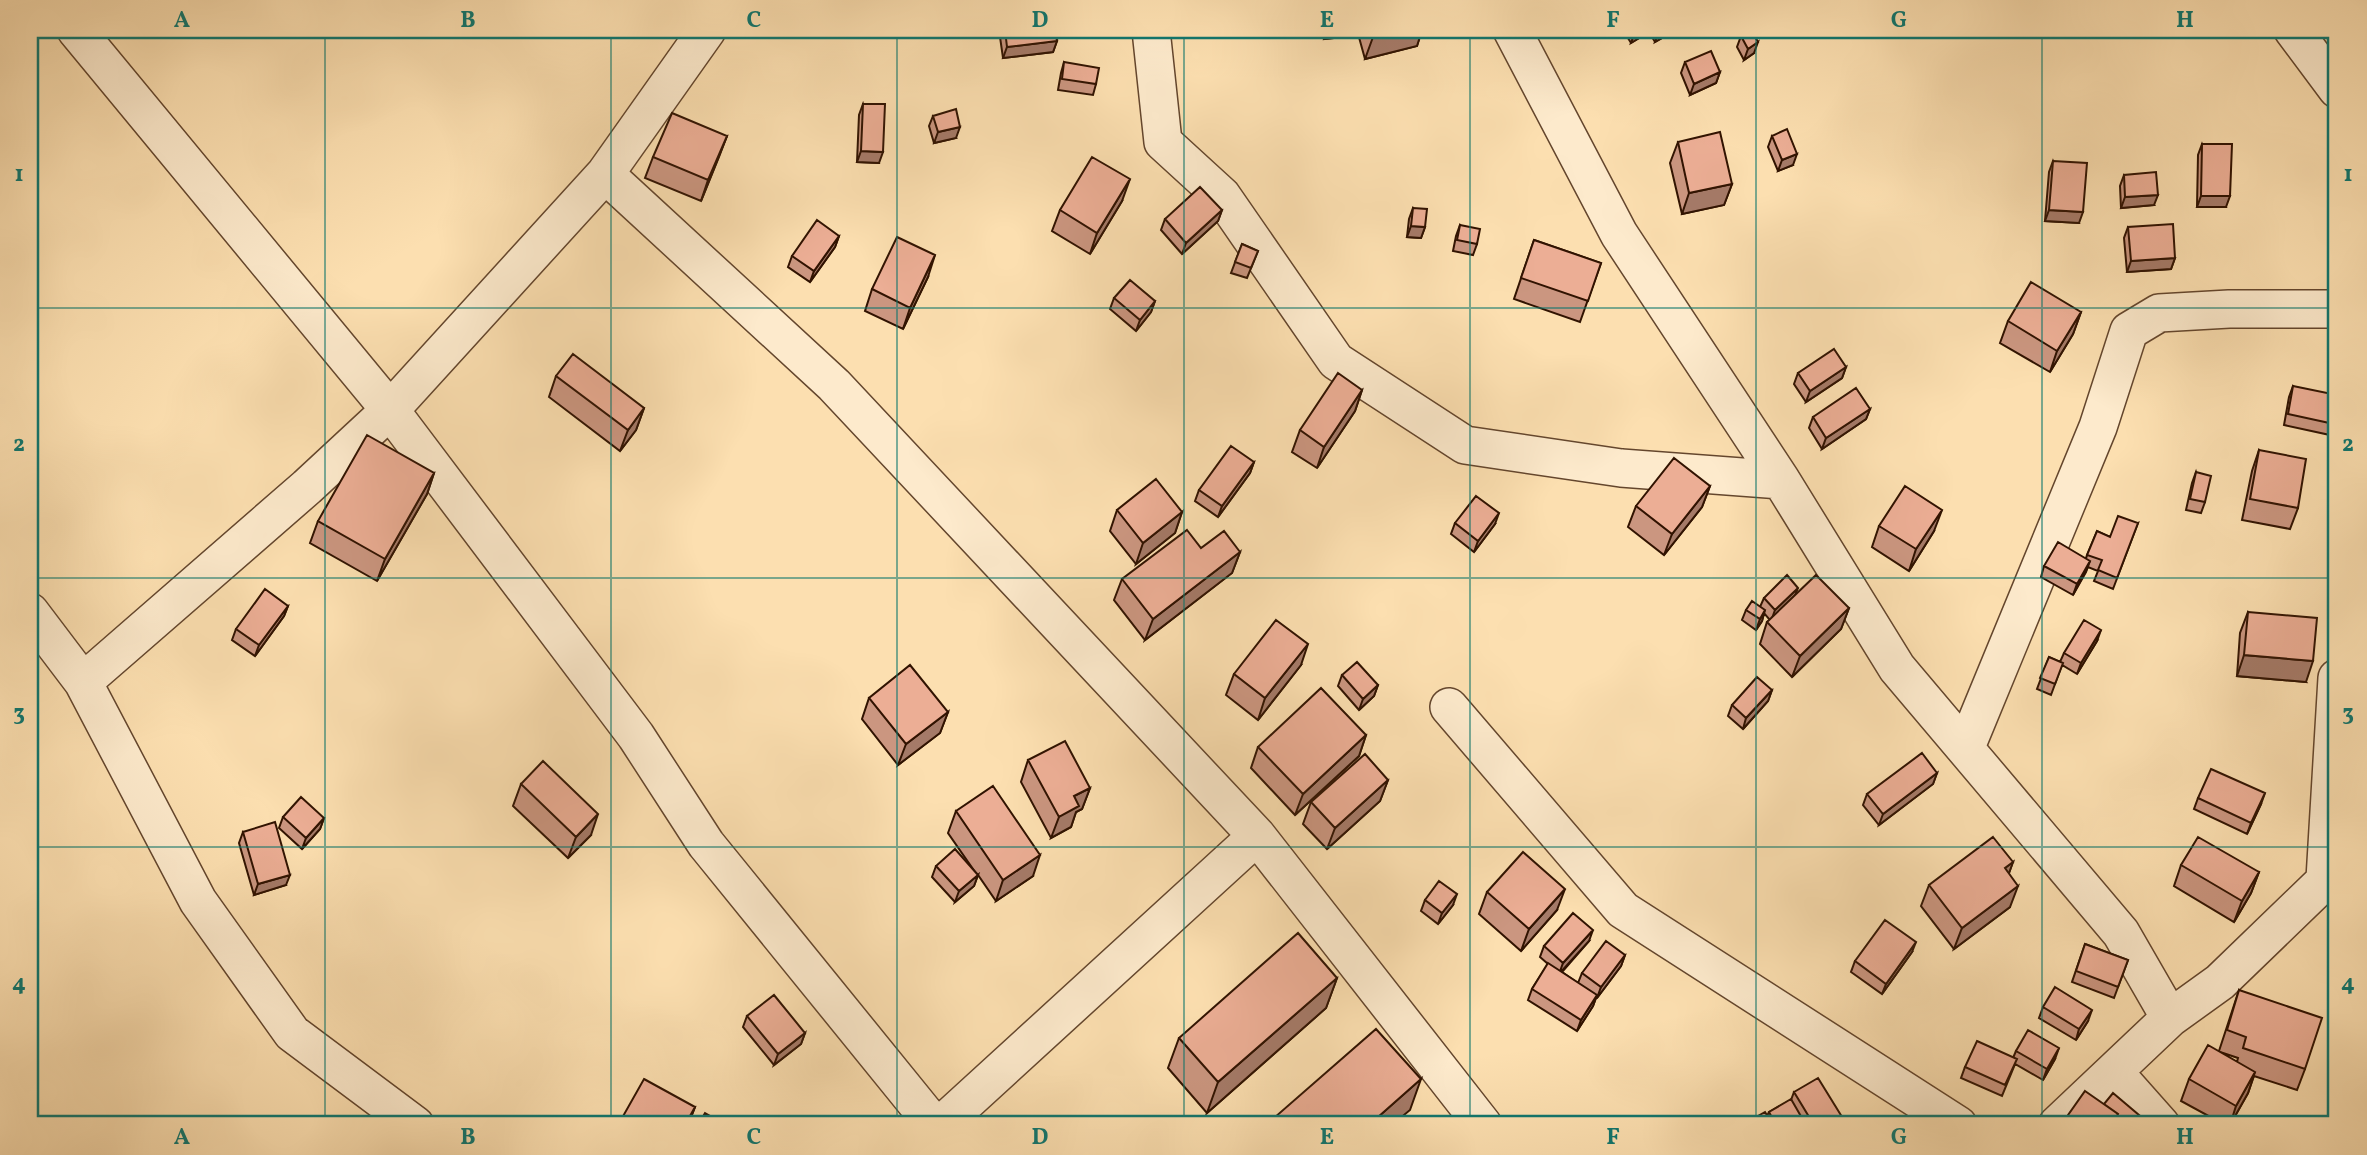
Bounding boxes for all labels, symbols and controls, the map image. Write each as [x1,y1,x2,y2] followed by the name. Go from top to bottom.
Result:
[174,5,190,37] text: A
[460,5,476,37] text: B
[747,5,761,37] text: C
[1032,5,1049,37] text: D
[1320,5,1334,37] text: E
[1606,5,1620,37] text: F
[1891,5,1907,37] text: G
[2176,5,2194,37] text: H
[14,159,24,191] text: 1
[2343,159,2353,191] text: 1
[13,429,25,461] text: 2
[2342,429,2354,461] text: 2
[13,698,25,730] text: 3
[2342,698,2354,730] text: 3
[12,968,26,1000] text: 4
[2341,968,2355,1000] text: 4
[174,1122,190,1154] text: A
[460,1122,476,1154] text: B
[747,1122,761,1154] text: C
[1032,1122,1049,1154] text: D
[1320,1122,1334,1154] text: E
[1606,1122,1620,1154] text: F
[1891,1122,1907,1154] text: G
[2176,1122,2194,1154] text: H

